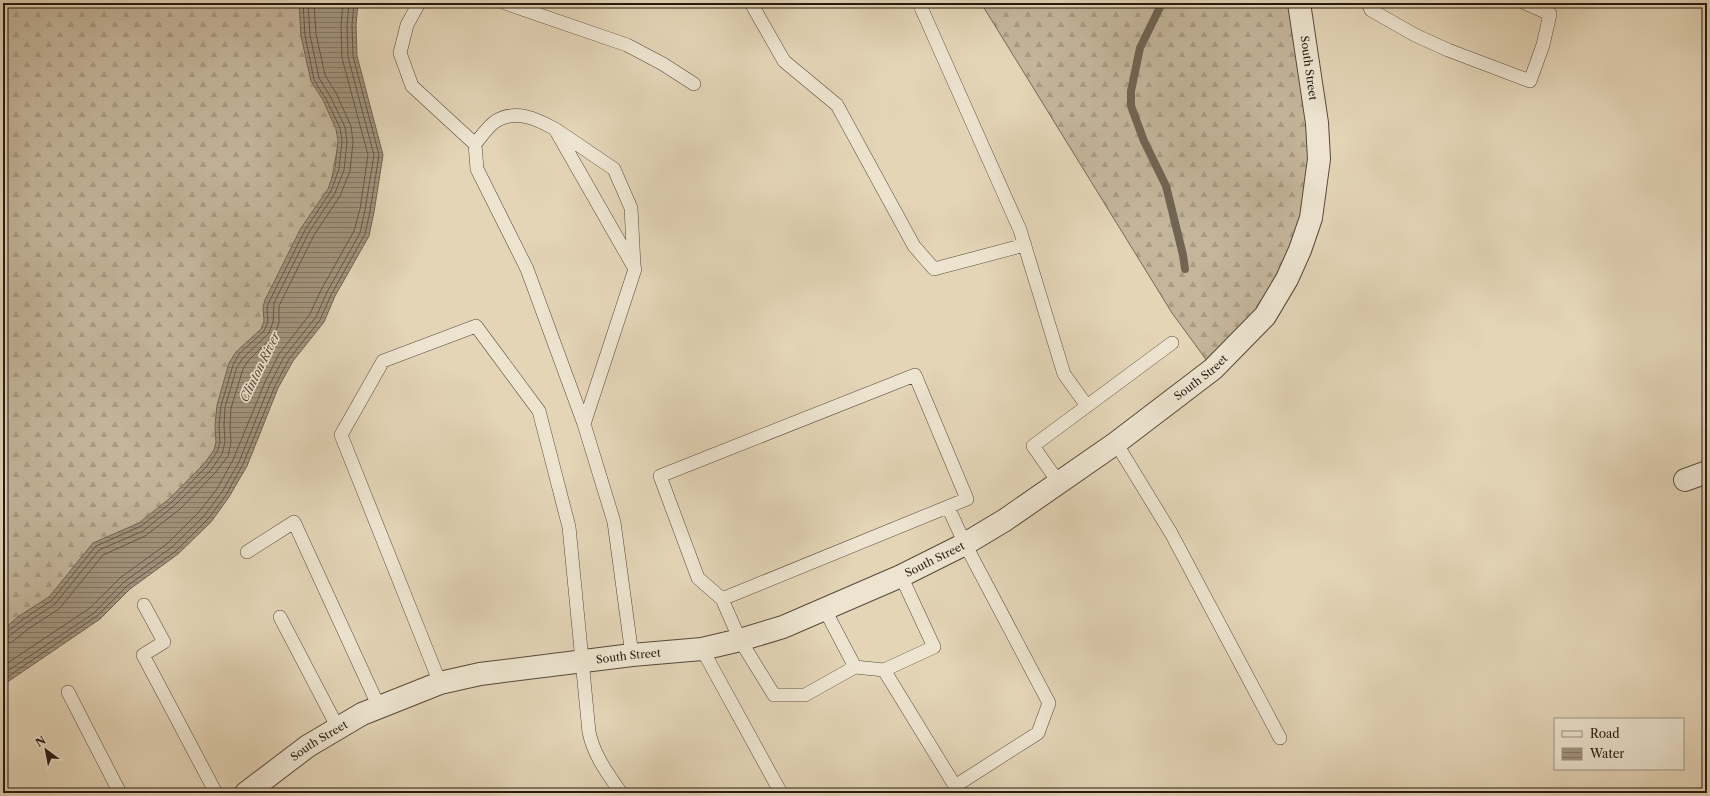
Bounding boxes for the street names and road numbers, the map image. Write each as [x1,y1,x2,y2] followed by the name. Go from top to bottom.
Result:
[1298,35,1320,101] street label: South Street
[1171,351,1231,403] street label: South Street
[902,538,967,580] street label: South Street
[595,646,661,666] street label: South Street
[288,717,350,764] street label: South Street

